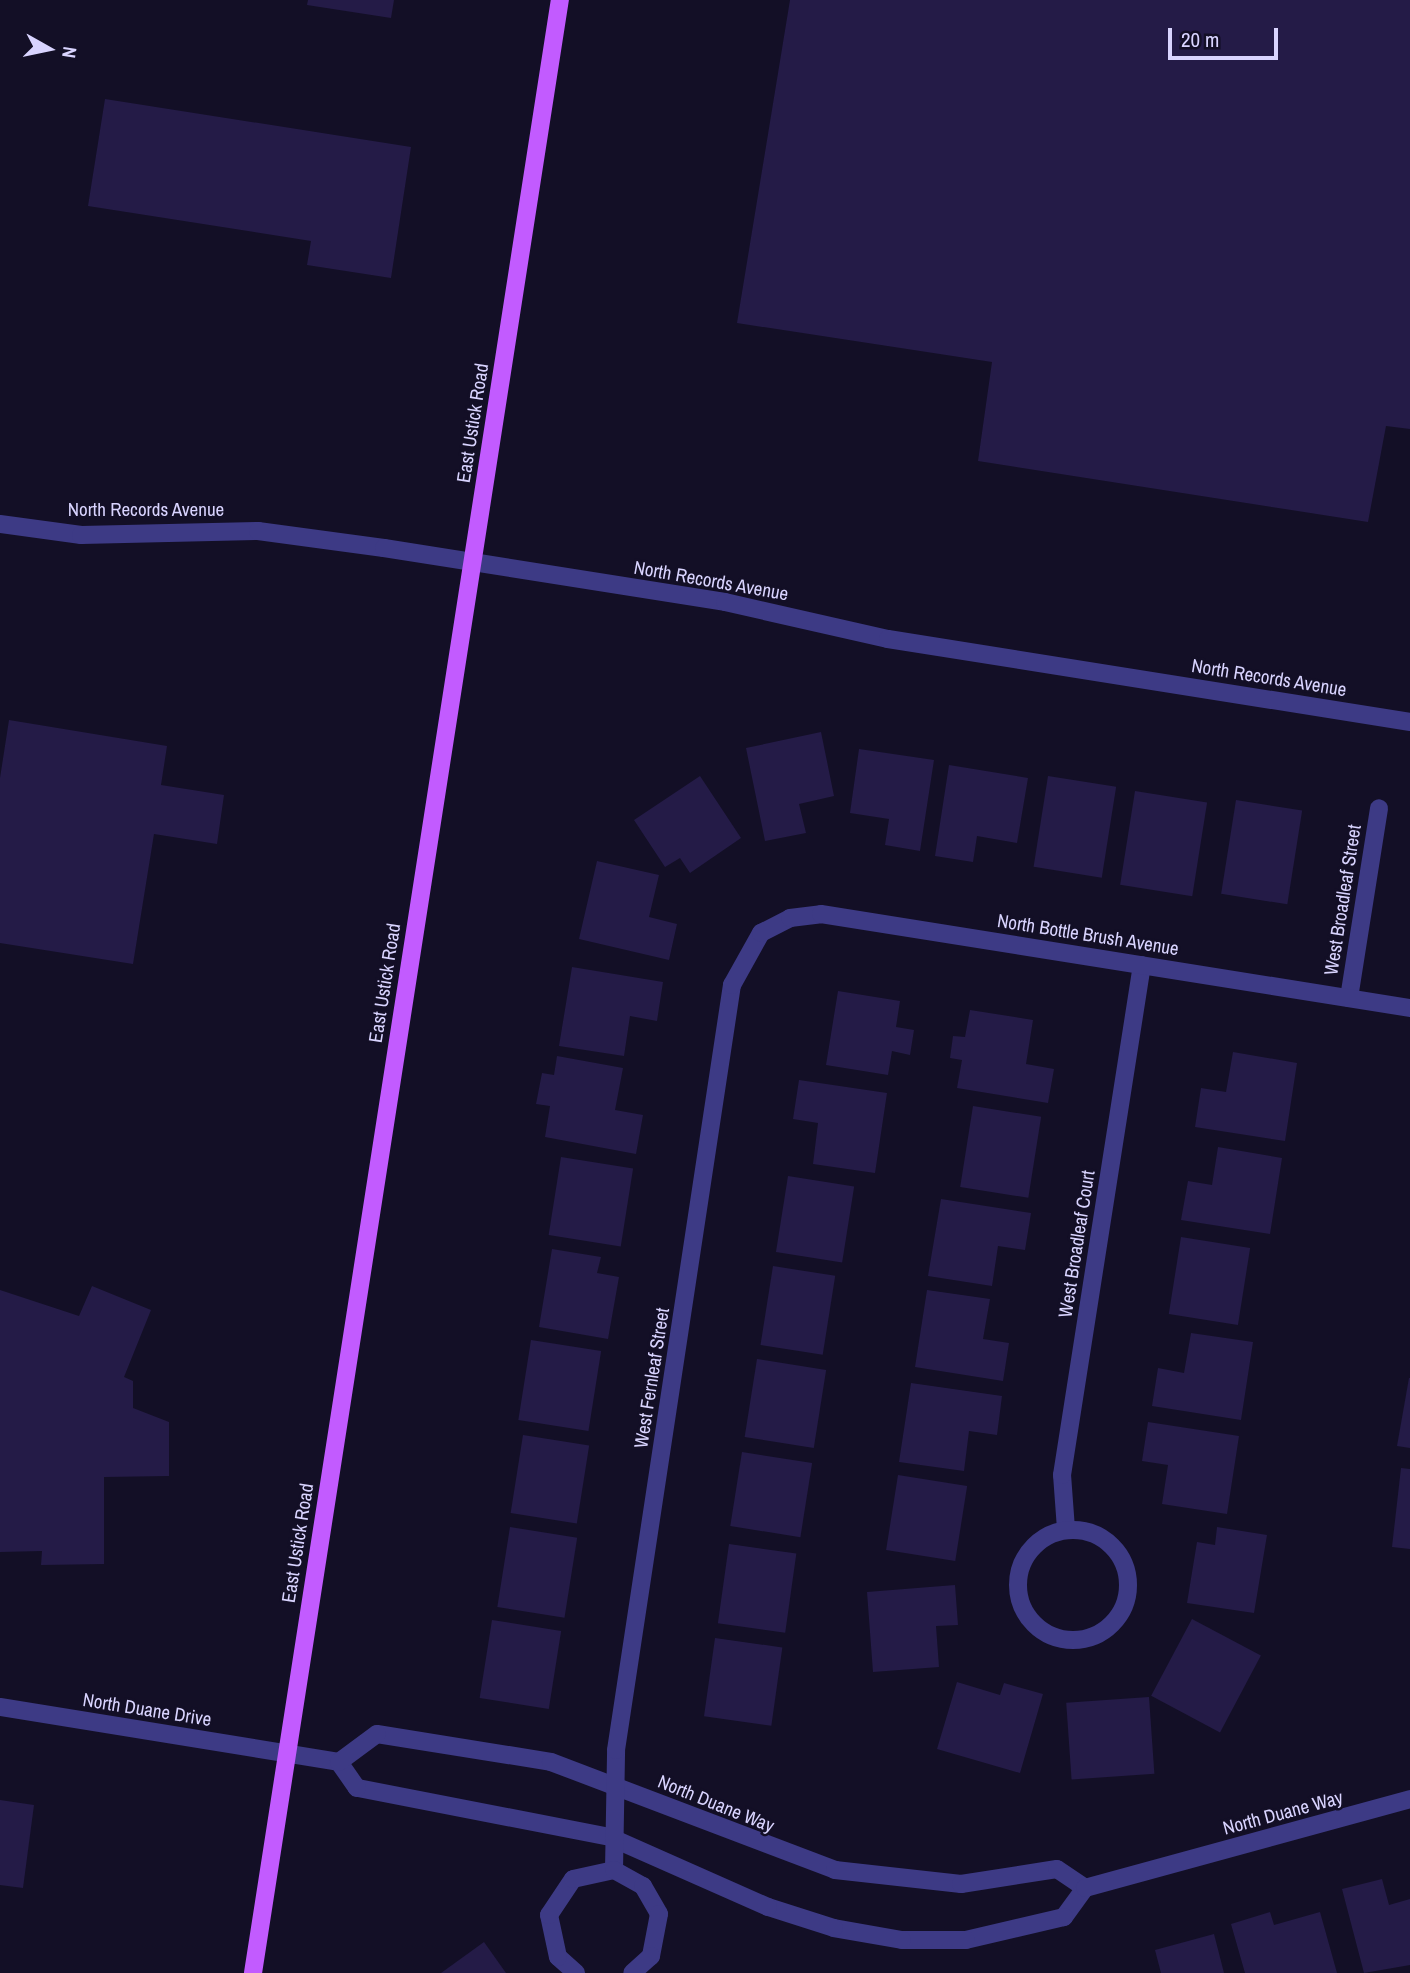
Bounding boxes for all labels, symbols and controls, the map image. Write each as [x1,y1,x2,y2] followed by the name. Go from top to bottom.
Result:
[14,14,84,84] north arrow
[1172,14,1282,58] scale bar
[1181,25,1219,54] text: 20 m
[56,45,83,60] text: N
[452,362,494,484] street label: East Ustick Road
[67,499,225,521] street label: North Records Avenue
[632,556,790,606] street label: North Records Avenue
[1190,654,1348,702] street label: North Records Avenue
[1320,823,1366,977] street label: West Broadleaf Street
[995,909,1181,961] street label: North Bottle Brush Avenue
[364,922,406,1044] street label: East Ustick Road
[1054,1169,1100,1319] street label: West Broadleaf Court
[630,1306,674,1450] street label: West Fernleaf Street
[277,1482,319,1604] street label: East Ustick Road
[81,1689,213,1731] street label: North Duane Drive
[655,1770,777,1838] street label: North Duane Way
[1221,1786,1345,1840] street label: North Duane Way

